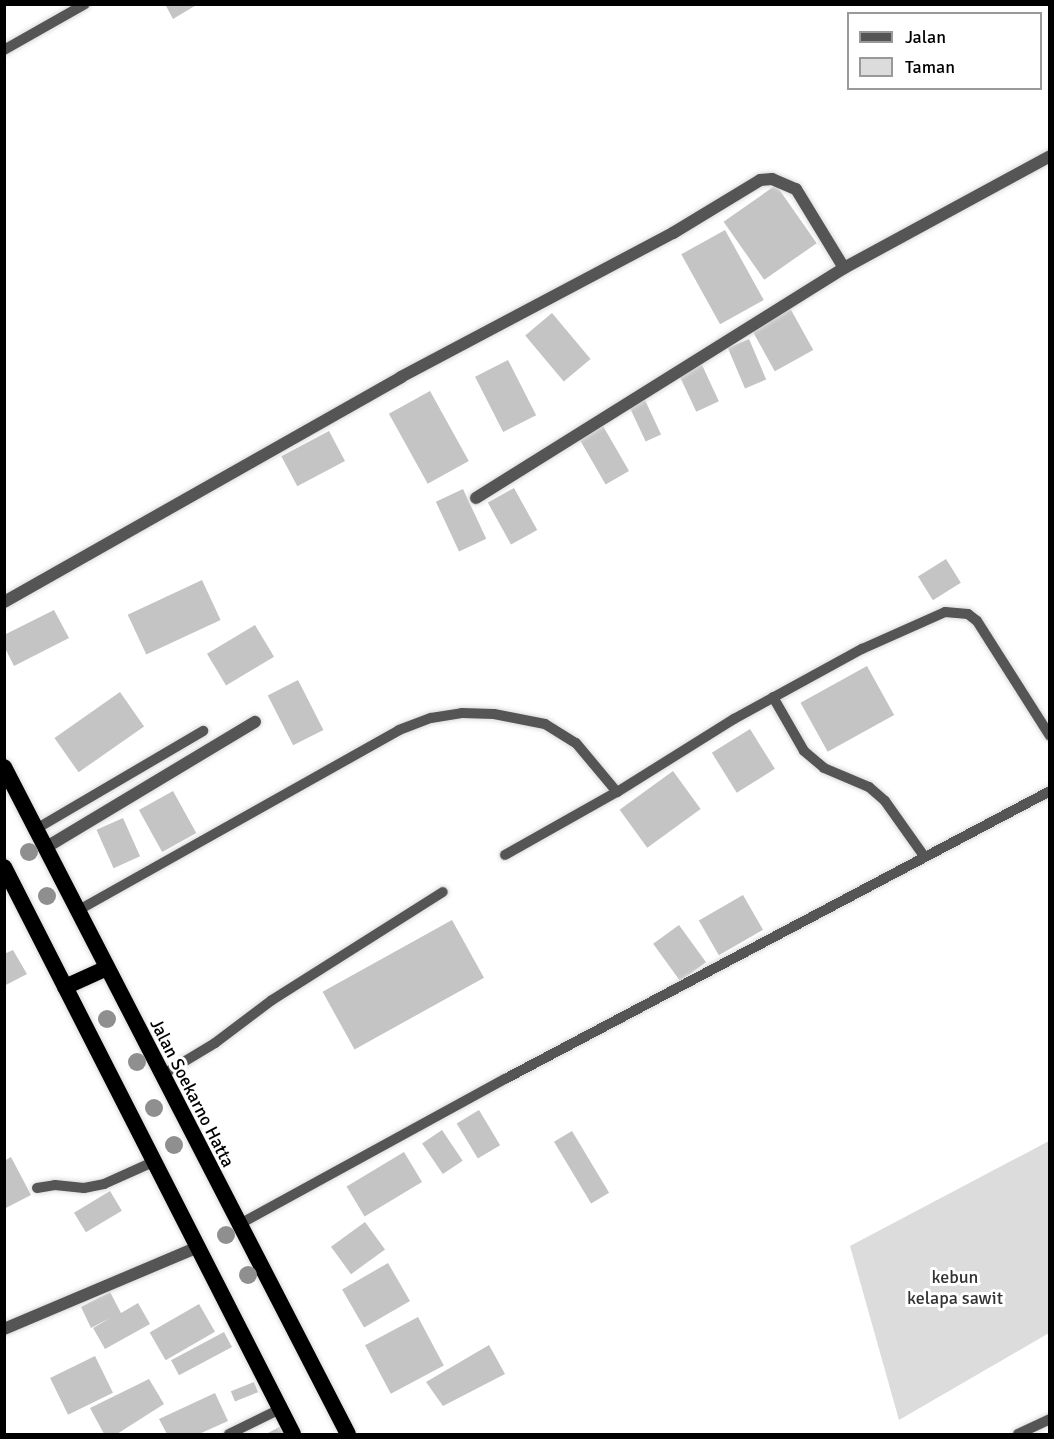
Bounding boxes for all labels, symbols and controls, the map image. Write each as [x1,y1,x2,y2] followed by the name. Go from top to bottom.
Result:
[847,12,1042,90] legend
[905,26,946,48] text: Jalan
[905,56,955,78] text: Taman
[145,1015,239,1171] street label: Jalan Soekarno Hatta
[907,1267,1003,1310] park label: kebun kelapa sawit

